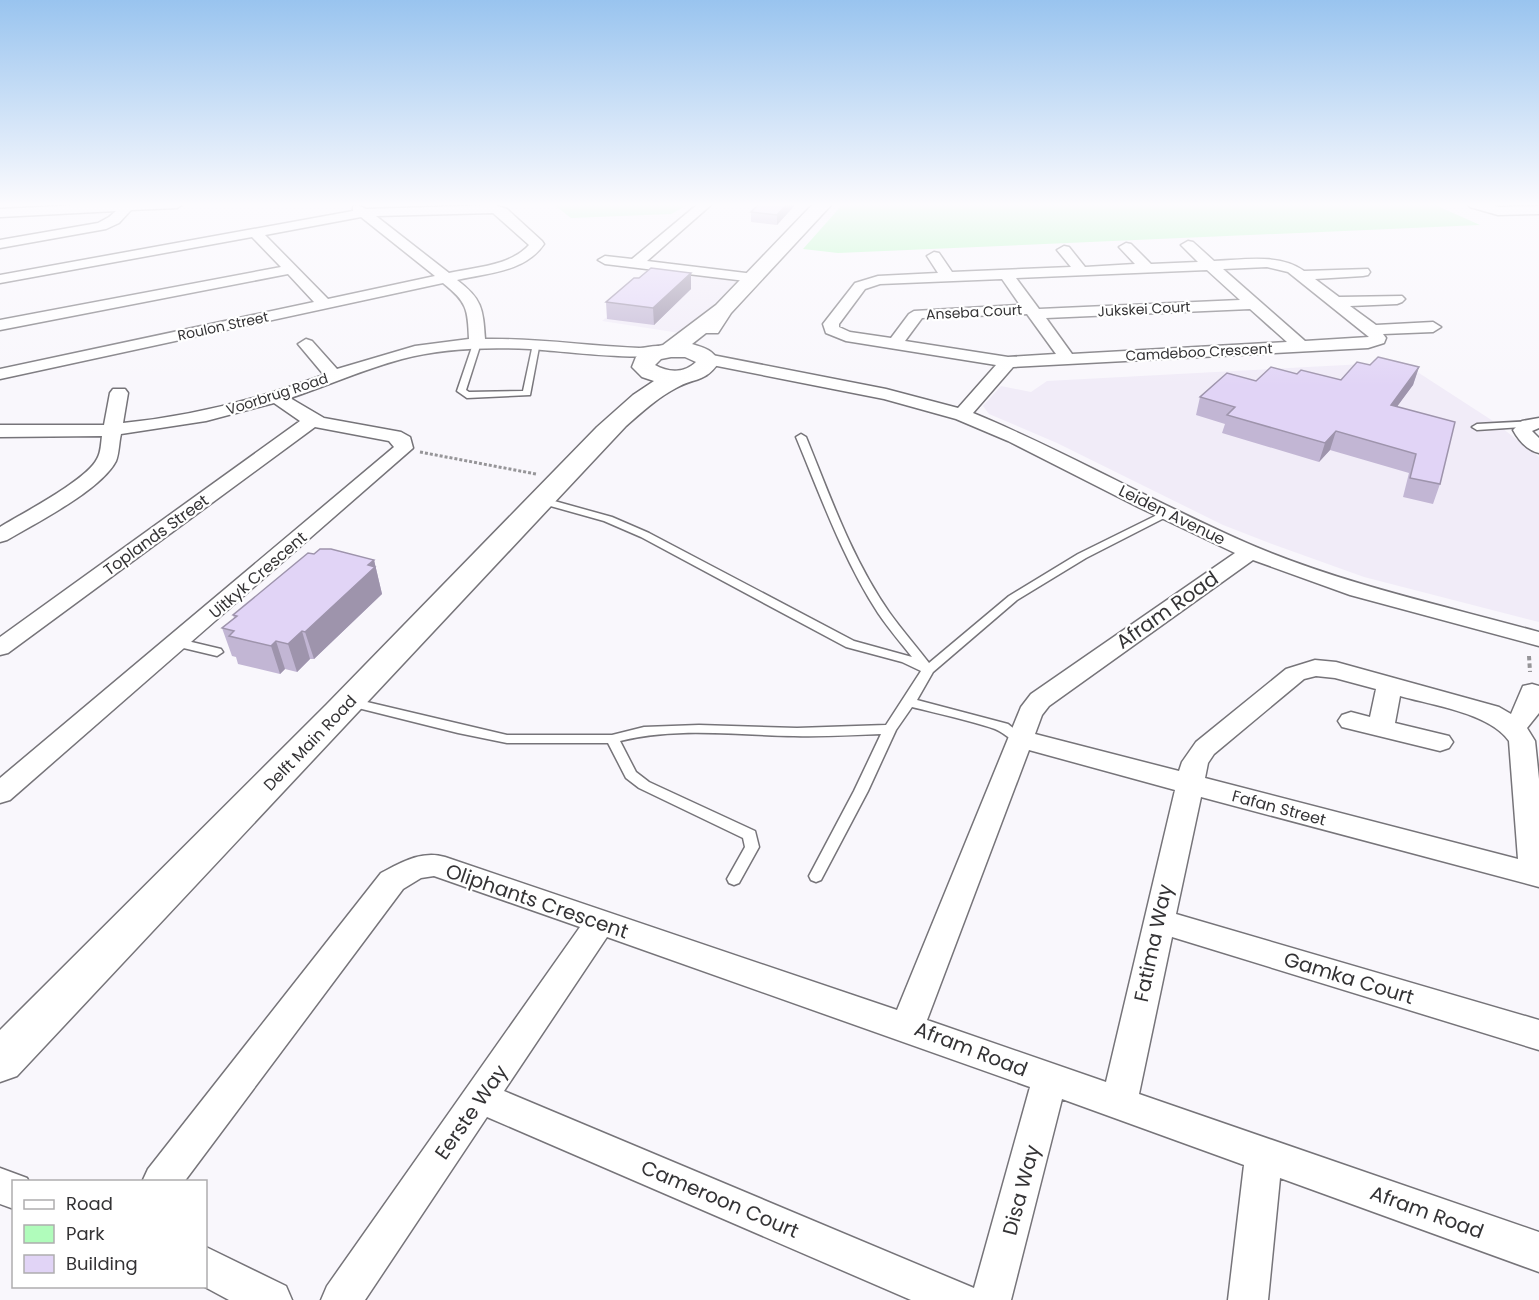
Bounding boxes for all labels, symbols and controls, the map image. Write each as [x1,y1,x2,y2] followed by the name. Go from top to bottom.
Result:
[1097,297,1191,321] street label: Jukskei Court
[925,299,1023,325] street label: Anseba Court
[176,307,270,345] street label: Roulon Street
[1125,338,1273,366] street label: Camdeboo Crescent
[224,368,330,420] street label: Voorbrug Road
[1115,479,1229,551] street label: Leiden Avenue
[99,489,213,581] street label: Toplands Street
[204,526,312,624] street label: Uitkyk Crescent
[1110,564,1224,656] street label: Afram Road
[258,690,362,796] street label: Delft Main Road
[1230,784,1329,832] street label: Fafan Street
[442,857,632,945] street label: Oliphants Crescent
[1127,882,1179,1004] street label: Fatima Way
[1281,945,1417,1011] street label: Gamka Court
[910,1015,1032,1083] street label: Afram Road
[428,1059,514,1165] street label: Eerste Way
[995,1142,1047,1238] street label: Disa Way
[637,1153,803,1245] street label: Cameroon Court
[1366,1178,1488,1246] street label: Afram Road
[12,1180,207,1288] legend
[66,1191,113,1216] text: Road
[66,1221,105,1246] text: Park
[66,1251,138,1276] text: Building

